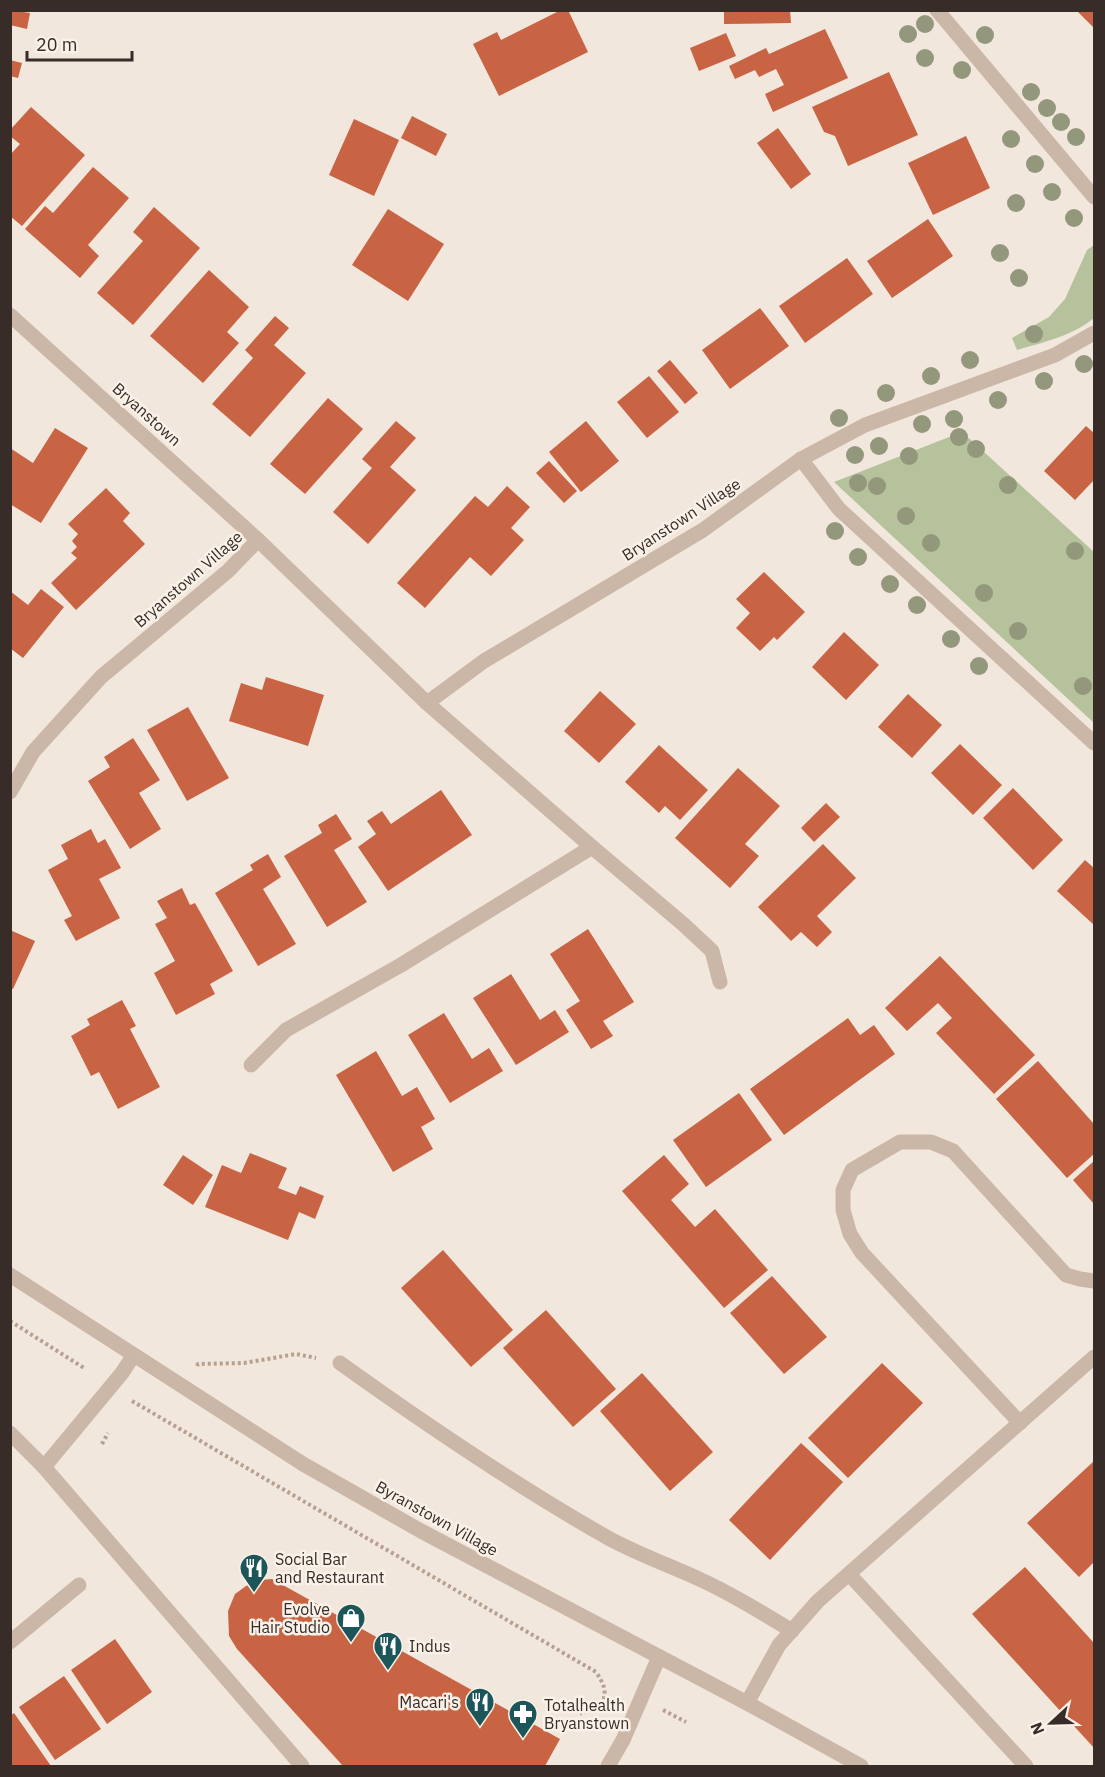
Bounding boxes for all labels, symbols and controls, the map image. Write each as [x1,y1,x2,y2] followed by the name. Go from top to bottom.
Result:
[27,24,132,62] scale bar
[36,33,78,56] text: 20 m
[109,378,185,450] street label: Bryanstown
[618,473,744,565] street label: Bryanstown Village
[130,526,246,632] street label: Bryanstown Village
[372,1476,502,1560] street label: Byranstown Village
[275,1549,384,1587] place label: Social Bar and Restaurant
[238,1552,270,1594] restaurant icon: Social Bar and Restaurant
[250,1599,330,1637] place label: Evolve Hair Studio
[335,1602,367,1644] shop icon: Evolve Hair Studio
[372,1630,404,1672] restaurant icon: Indus
[409,1636,451,1656] place label: Indus
[464,1686,496,1728] restaurant icon: Macari's
[399,1692,459,1712] place label: Macari's
[1021,1693,1081,1753] north arrow
[544,1695,629,1733] place label: Totalhealth Bryanstown
[507,1698,539,1740] pharmacy icon: Totalhealth Bryanstown
[1026,1719,1049,1738] text: N

